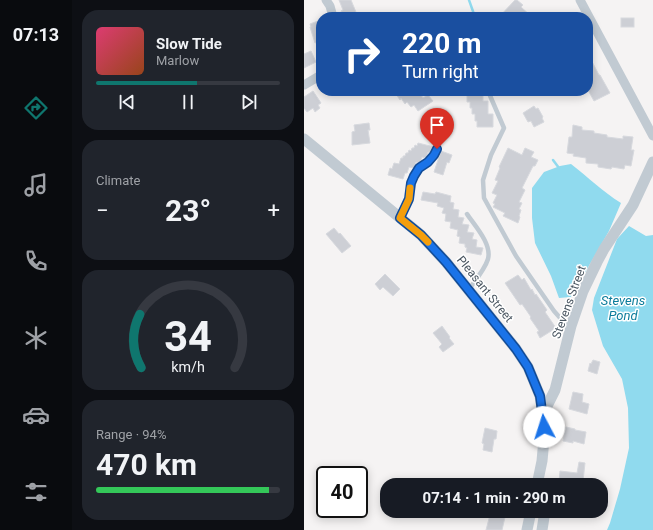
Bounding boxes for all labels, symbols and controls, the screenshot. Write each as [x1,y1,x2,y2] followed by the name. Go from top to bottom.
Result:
[13,24,59,45] text: 07:13
[402,27,481,60] text: 220 m
[336,28,388,80] icon: right
[156,35,222,53] text: Slow Tide
[156,53,199,68] text: Marlow
[402,61,479,82] text: Turn right
[116,91,138,113] icon: previous
[177,91,199,113] icon: pause
[238,91,260,113] icon: next
[22,94,50,122] icon: directions
[420,108,454,149] pin
[426,114,448,136] icon: arrive
[22,171,50,199] icon: music
[96,173,140,188] text: Climate
[165,193,211,228] text: 23°
[96,198,109,223] text: −
[268,198,280,223] text: +
[22,247,50,275] icon: phone
[454,253,516,325] street label: Pleasant Street
[549,263,589,341] street label: Stevens Street
[601,293,646,323] water label: Stevens Pond
[164,312,212,361] text: 34
[22,324,50,352] icon: climate
[171,359,205,375] text: km/h
[22,401,50,429] icon: car
[523,406,565,448] position arrow
[96,427,166,442] text: Range · 94%
[96,447,197,482] text: 470 km
[316,466,368,518] speed limit sign: 40
[22,478,50,506] icon: filters
[423,489,565,507] text: 07:14 · 1 min · 290 m

